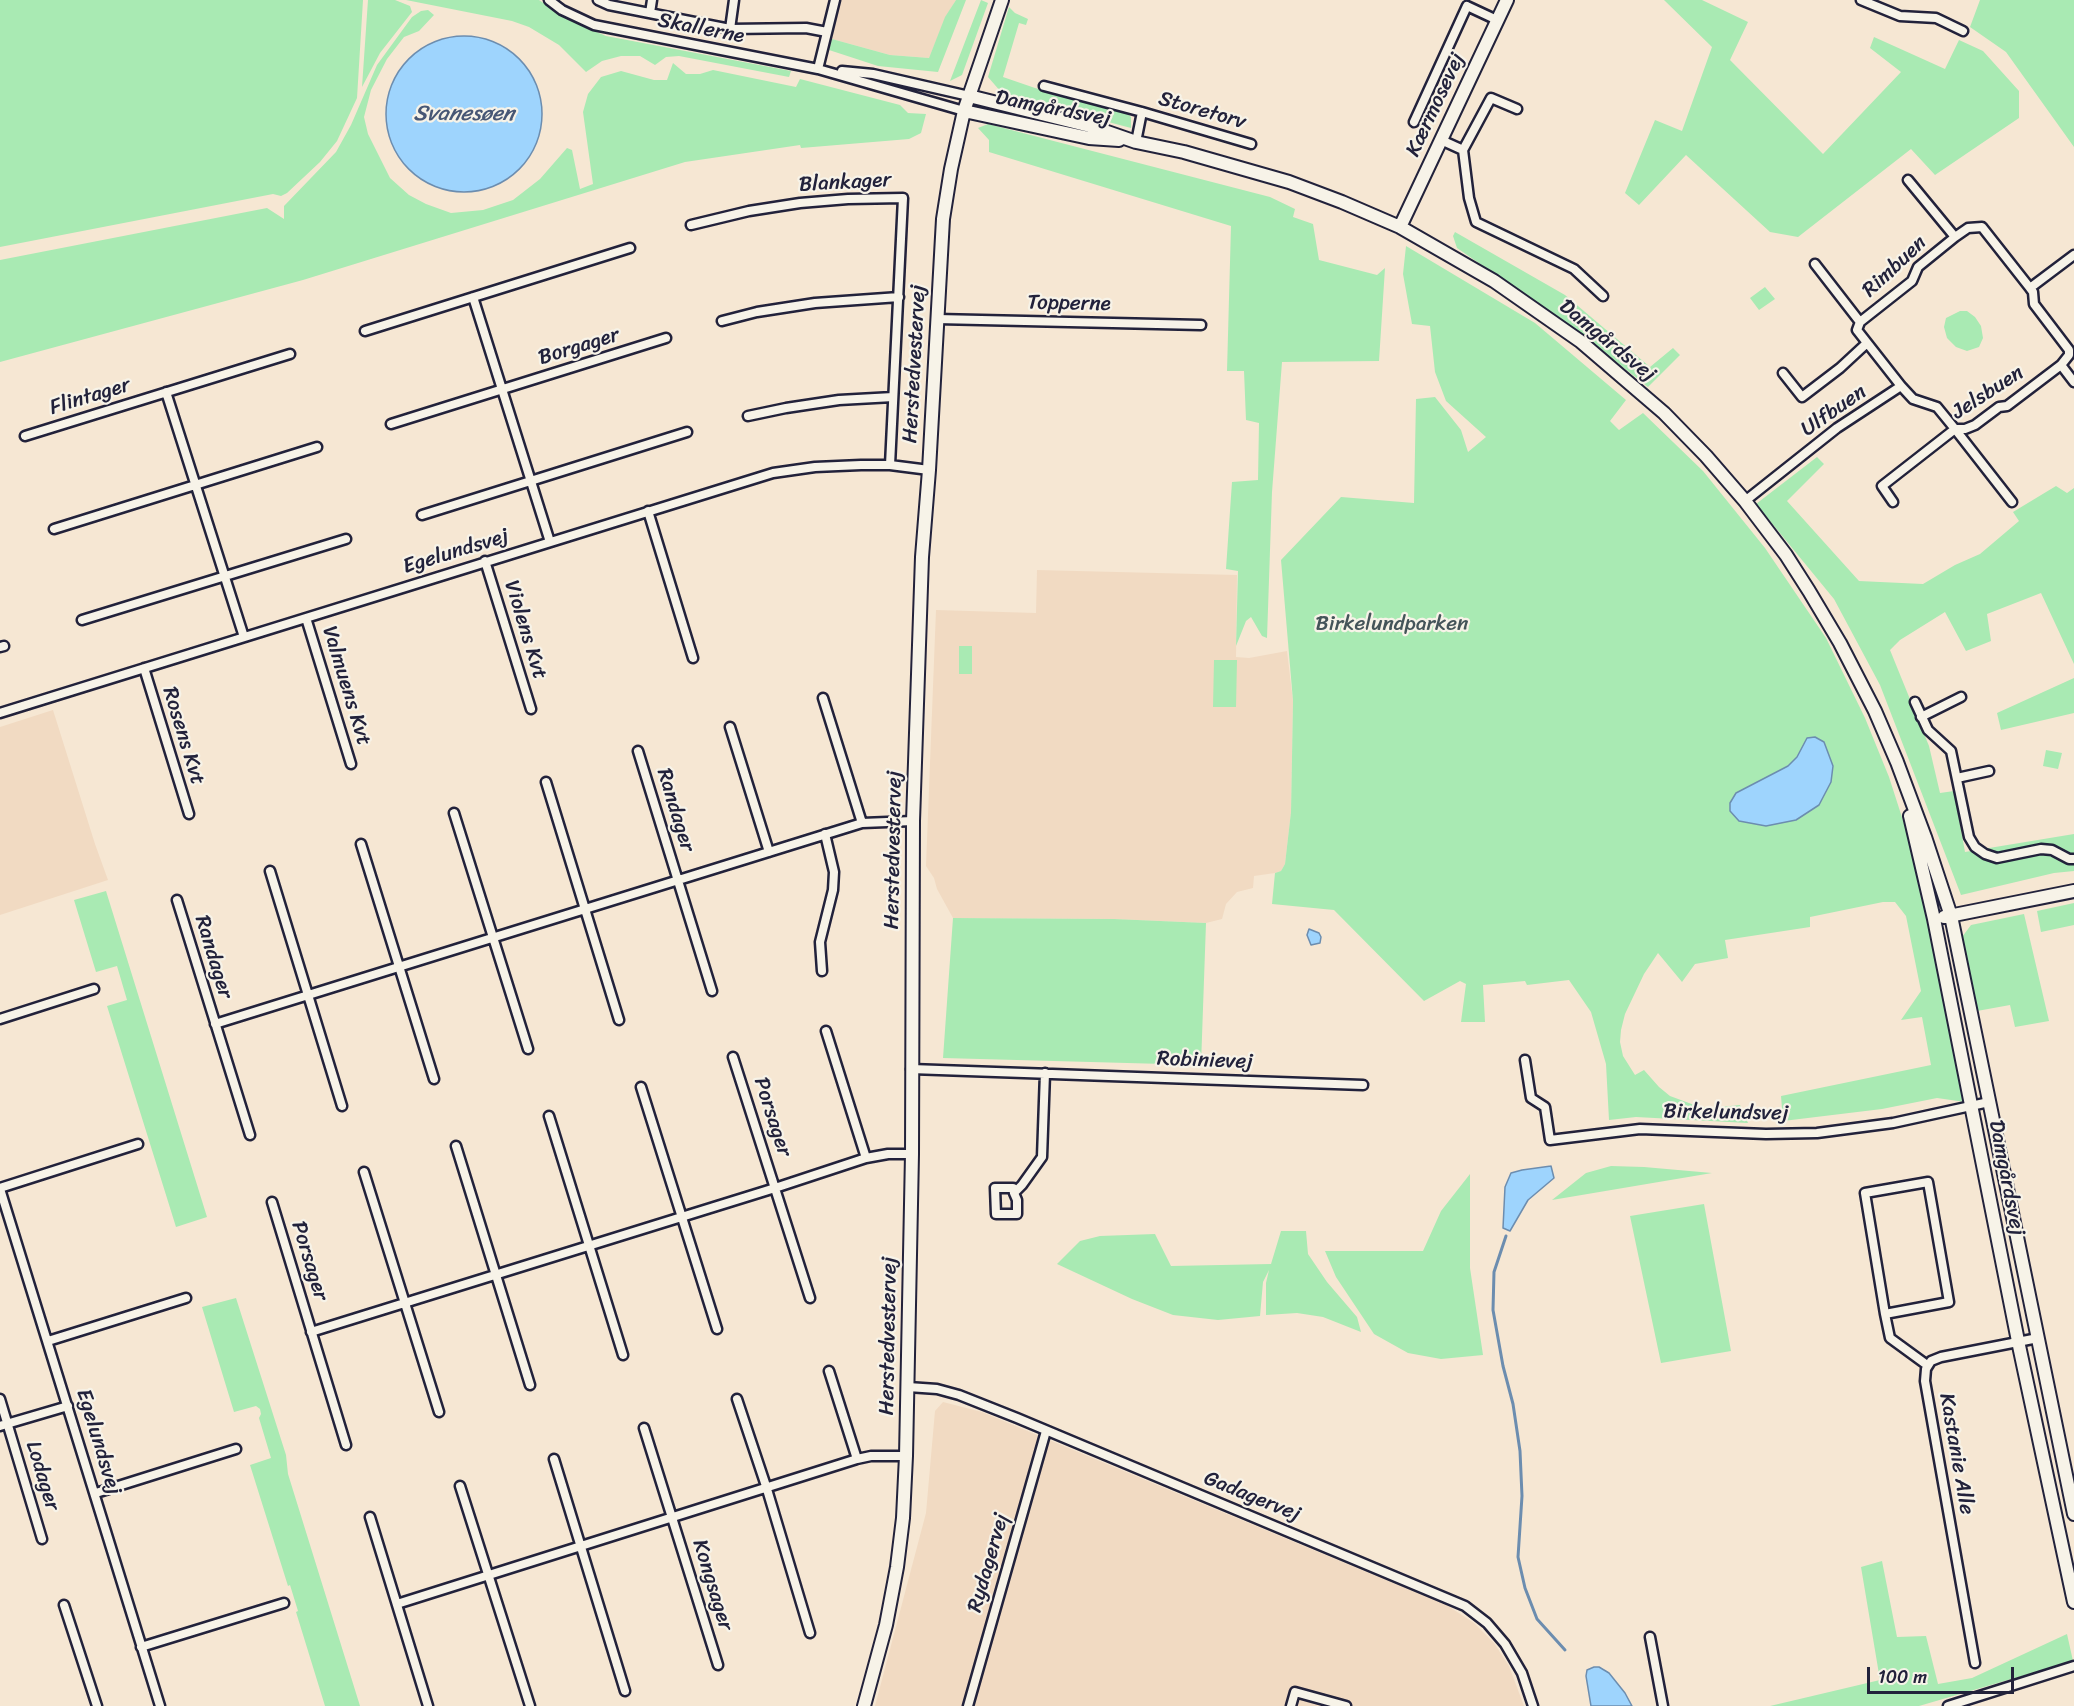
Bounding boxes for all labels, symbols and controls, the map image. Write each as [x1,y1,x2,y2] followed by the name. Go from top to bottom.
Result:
[656,8,746,50] street label: Skallerne
[1401,49,1471,161] street label: Kærmosevej
[993,85,1113,133] street label: Damgårdsvej
[1155,87,1249,135] street label: Storetorv
[414,101,514,127] water label: Svanesøen
[798,168,892,198] street label: Blankager
[1858,231,1932,303] street label: Rimbuen
[898,284,932,444] street label: Herstedvestervej
[1027,291,1111,317] street label: Topperne
[1554,294,1660,388] street label: Damgårdsvej
[536,323,622,371] street label: Borgager
[1948,361,2028,425] street label: Jelsbuen
[47,373,133,421] street label: Flintager
[1797,380,1871,442] street label: Ulfbuen
[400,524,512,580] street label: Egelundsvej
[498,577,552,683] street label: Violens Kvt
[1316,612,1468,638] park label: Birkelundparken
[316,623,376,749] street label: Valmuens Kvt
[156,684,210,788] street label: Rosens Kvt
[650,765,700,855] street label: Randager
[880,770,908,930] street label: Herstedvestervej
[188,912,238,1002] street label: Randager
[1157,1047,1253,1075] street label: Robinievej
[747,1074,797,1160] street label: Porsager
[1663,1099,1789,1127] street label: Birkelundsvej
[1982,1118,2030,1238] street label: Damgårdsvej
[285,1218,333,1304] street label: Porsager
[875,1256,903,1416] street label: Herstedvestervej
[70,1386,126,1498] street label: Egelundsvej
[1933,1391,1979,1517] street label: Kastanie Alle
[20,1438,64,1514] street label: Lodager
[1200,1466,1304,1528] street label: Gadagervej
[963,1511,1015,1615] street label: Rydagervej
[686,1536,738,1634] street label: Kongsager
[1870,1655,2017,1693] scale bar
[1878,1661,1927,1693] text: 100 m

